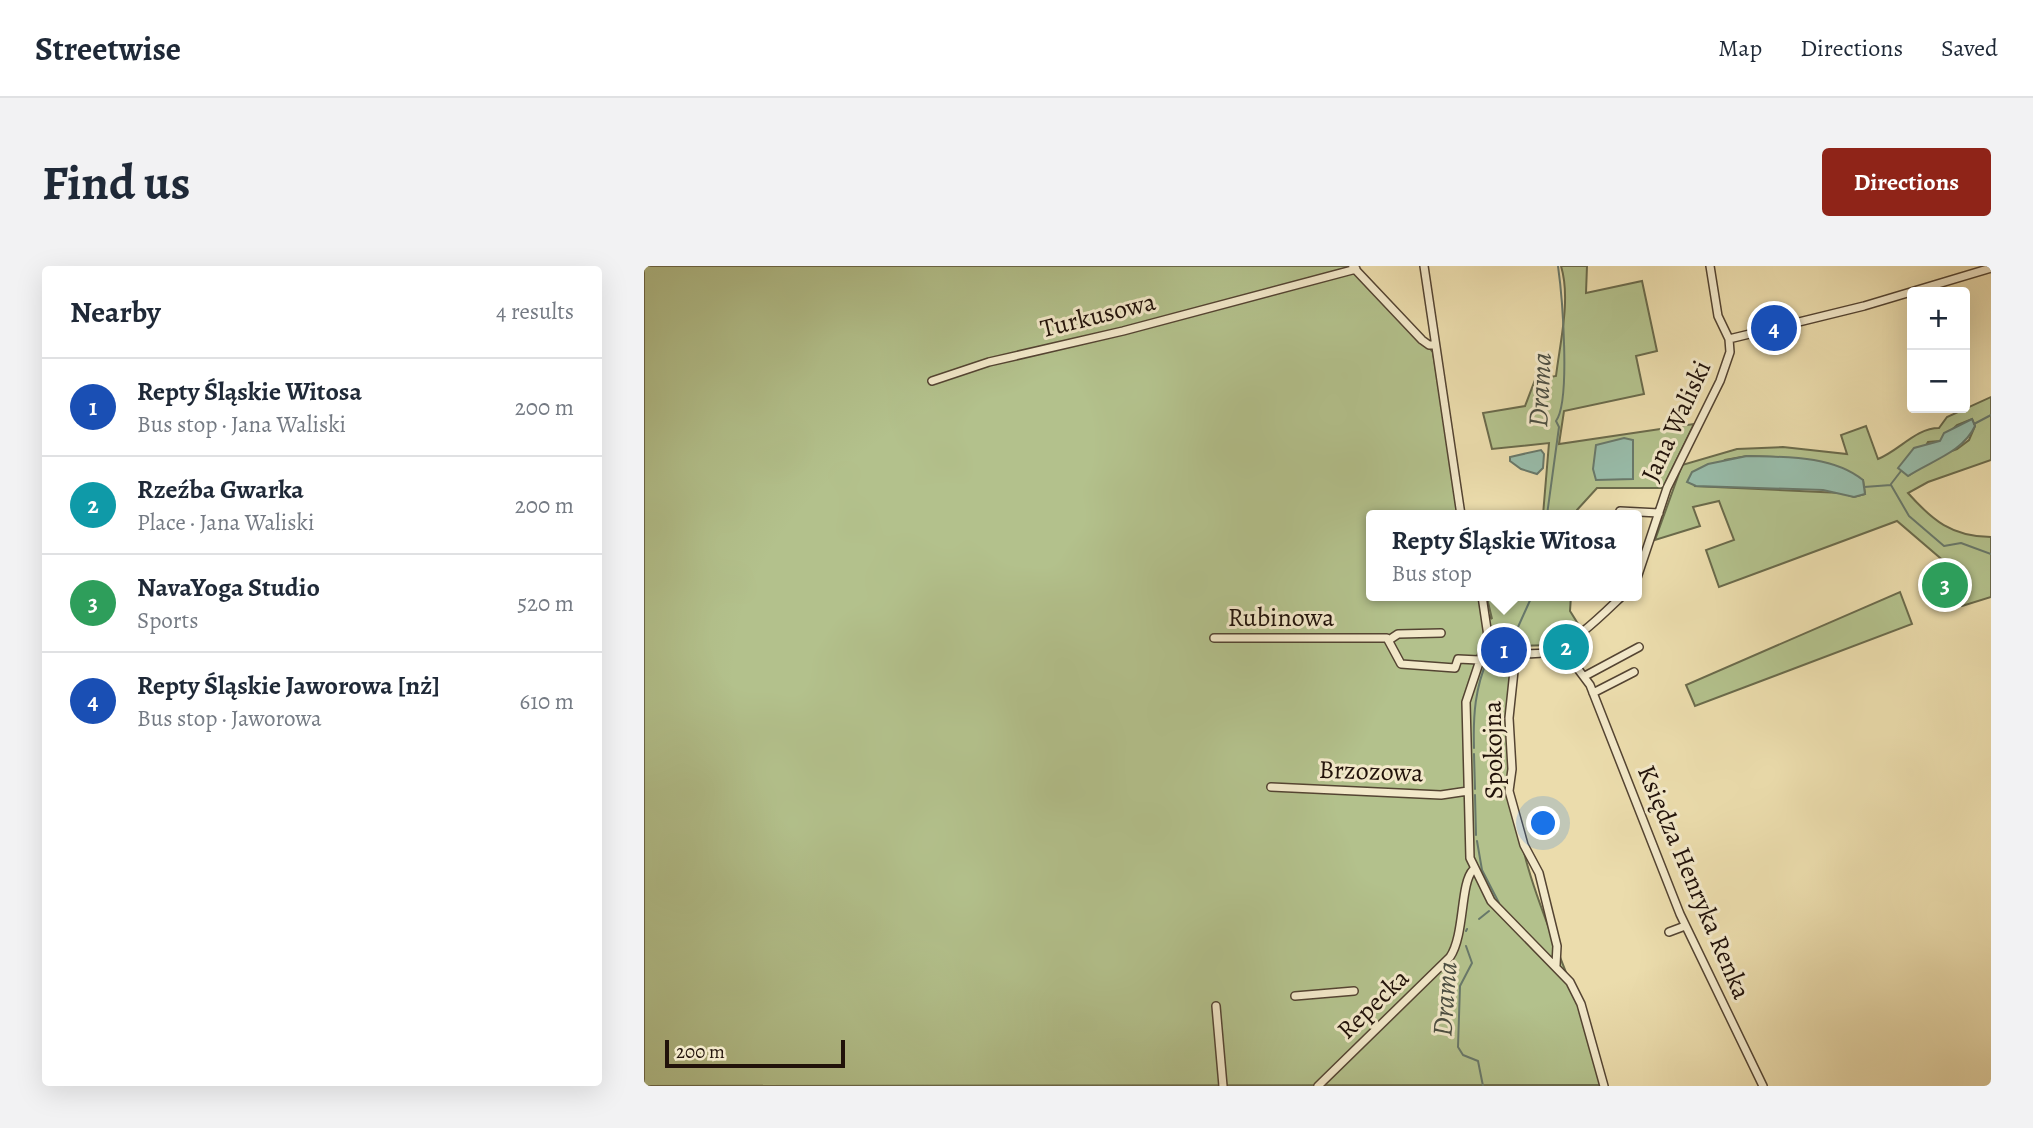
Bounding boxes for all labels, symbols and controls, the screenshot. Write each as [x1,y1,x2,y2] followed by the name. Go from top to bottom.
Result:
[35,26,181,71] text: Streetwise
[1718,32,1762,64] text: Map
[1800,32,1903,64] text: Directions
[1941,32,1998,64] text: Saved
[1822,148,1991,216] button: Directions
[42,149,190,216] text: Find us
[1037,284,1159,346] street label: Turkusowa
[1907,287,1970,413] map controls
[1907,287,1970,350] button: +
[70,292,161,332] text: Nearby
[496,296,574,327] text: 4 results
[1751,302,1797,354] pin: 4
[1907,350,1970,413] button: −
[1519,352,1561,428] water label: Drama
[1633,355,1719,487] street label: Jana Waliski
[137,374,362,409] text: Repty Śląskie Witosa
[89,392,97,423] text: 1
[515,392,574,423] text: 200 m
[137,409,346,440] text: Bus stop · Jana Waliski
[137,472,304,507] text: Rzeźba Gwarka
[87,490,99,521] text: 2
[515,490,574,521] text: 200 m
[137,507,314,538] text: Place · Jana Waliski
[1366,510,1642,601] popup
[1392,523,1616,558] text: Repty Śląskie Witosa
[1392,558,1472,589] text: Bus stop
[1922,559,1968,611] pin: 3
[137,570,320,605] text: NavaYoga Studio
[88,588,98,619] text: 3
[517,588,574,619] text: 520 m
[1228,600,1334,635] street label: Rubinowa
[137,605,198,636] text: Sports
[1543,621,1589,673] pin: 2
[1481,624,1527,676] pin: 1
[137,668,440,703] text: Repty Śląskie Jaworowa [nż]
[88,686,98,717] text: 4
[520,686,574,717] text: 610 m
[1475,700,1511,800] street label: Spokojna
[137,703,322,734] text: Bus stop · Jaworowa
[1318,752,1424,790] street label: Brzozowa
[1629,760,1759,1004] street label: Księdza Henryka Renka
[1526,806,1560,840] your location
[1423,960,1467,1038] water label: Drama
[1329,961,1417,1047] street label: Repecka
[665,1037,845,1069] scale bar
[676,1039,725,1065] text: 200 m

